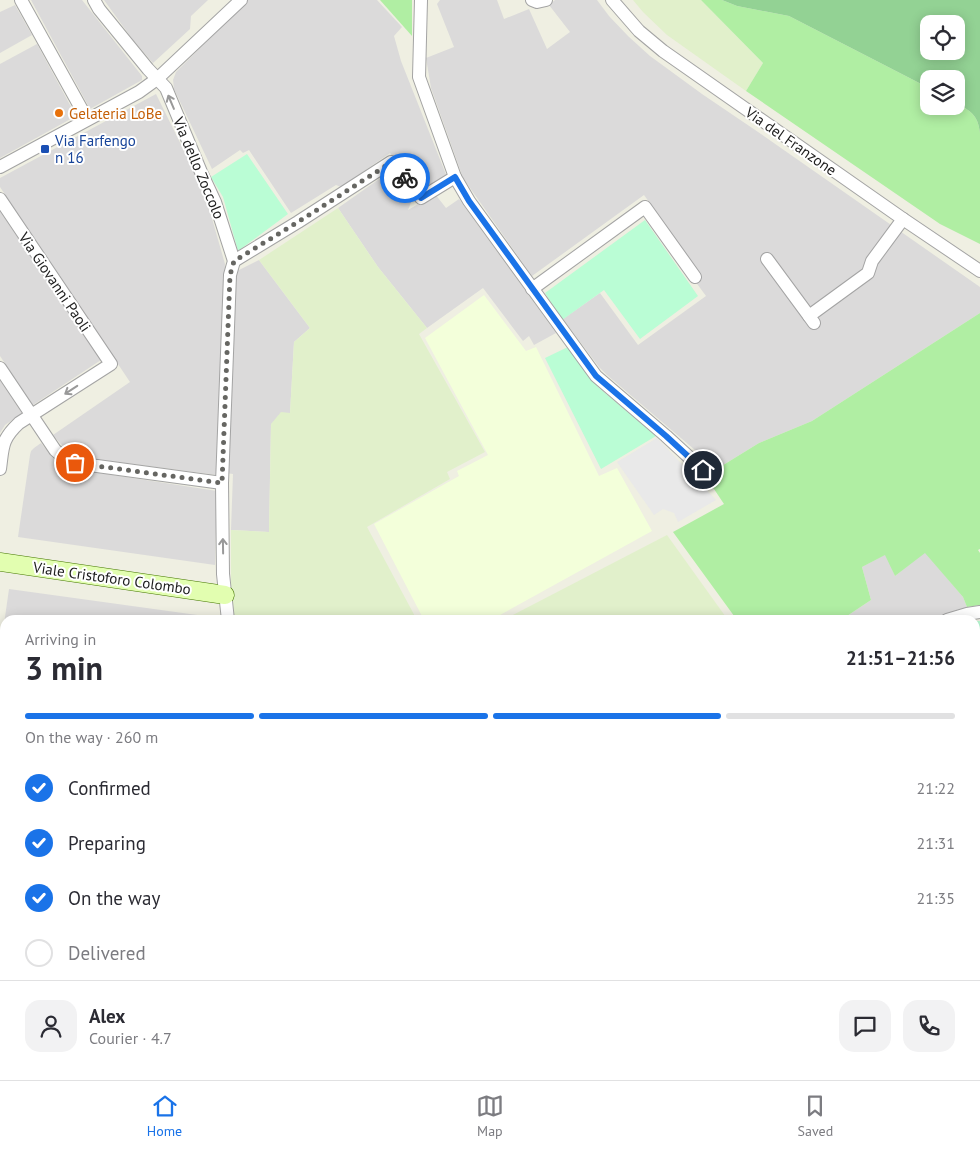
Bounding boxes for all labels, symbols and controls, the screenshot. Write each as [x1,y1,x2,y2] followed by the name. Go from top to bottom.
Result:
[920,15,965,115] map controls
[920,15,965,60] button: locate
[920,70,965,115] button: layers
[166,95,176,110] one-way arrow
[741,102,840,179] street label: Via del Franzone
[69,104,162,123] place label: Gelateria LoBe
[53,107,65,119] marker: Gelateria LoBe
[169,113,229,222] street label: Via dello Zoccolo
[54,131,136,167] place label: Via Farfengo n 16
[39,143,51,155] marker: Via Farfengo n 16
[380,153,430,203] courier
[391,164,419,192] icon: bike
[14,228,95,335] street label: Via Giovanni Paoli
[64,385,78,395] one-way arrow
[54,442,96,484] pin
[61,449,89,477] icon: bag
[682,449,724,491] pin
[689,456,717,484] icon: home
[218,538,228,554] one-way arrow
[31,557,192,598] street label: Viale Cristoforo Colombo
[25,629,96,649] text: Arriving in
[846,646,955,670] text: 21:51–21:56
[25,647,103,689] text: 3 min
[25,727,158,747] text: On the way · 260 m
[25,774,53,802] icon: check
[68,776,151,800] text: Confirmed
[917,778,955,798] text: 21:22
[25,829,53,857] icon: check
[68,831,146,855] text: Preparing
[917,833,955,853] text: 21:31
[25,884,53,912] icon: check
[68,886,160,910] text: On the way
[917,888,955,908] text: 21:35
[68,941,146,965] text: Delivered
[25,1000,77,1052] button: person
[839,1000,891,1052] button: chat
[903,1000,955,1052] button: phone
[89,1004,125,1028] text: Alex
[89,1028,172,1048] text: Courier · 4.7
[147,1092,182,1140] tab: Home
[476,1092,504,1140] tab: Map
[798,1092,833,1140] tab: Saved

